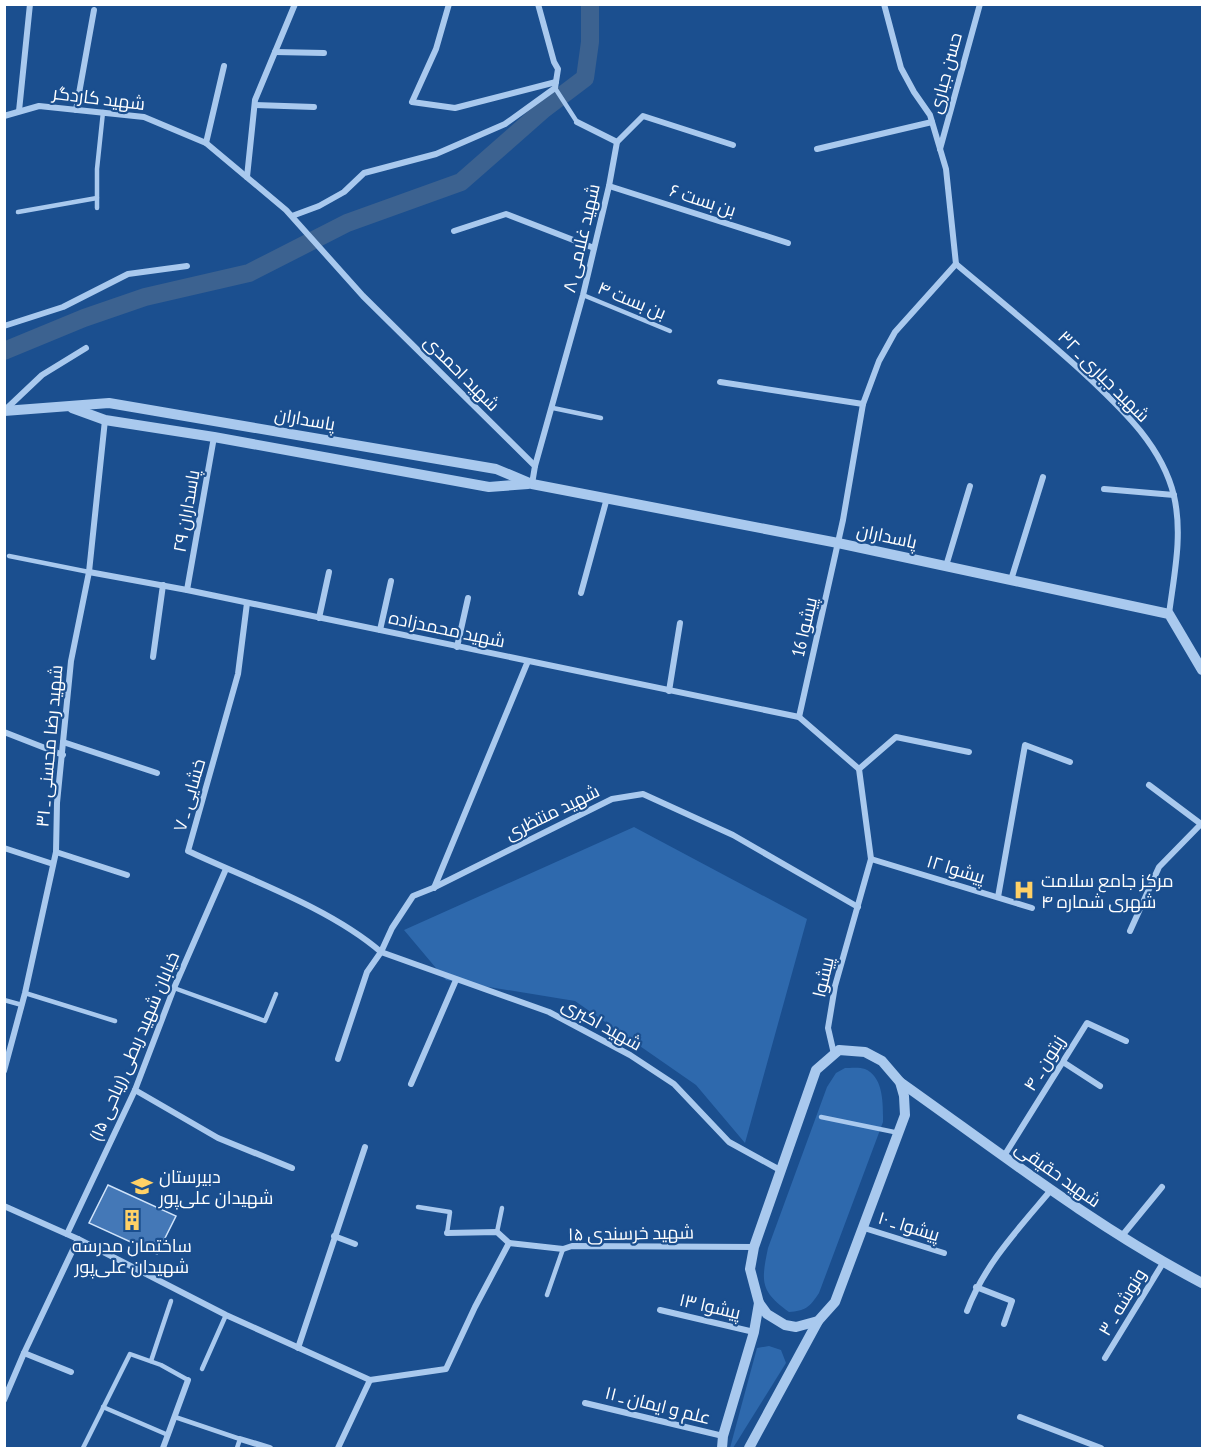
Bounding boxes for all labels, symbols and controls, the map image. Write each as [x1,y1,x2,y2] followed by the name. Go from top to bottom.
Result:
[923,30,967,116] street label: حسن جباری
[50,81,147,115] street label: شهید کاردگر
[667,178,739,222] street label: بن بست ۶
[557,181,605,295] street label: ۸ شهید غلامی
[594,276,670,324] street label: بن بست ۴
[1053,325,1155,427] street label: شهید جباری ـ ۳۲
[419,330,505,416] street label: شهید احمدی
[273,402,337,437] street label: پاسداران
[167,468,206,554] street label: پاسداران ۲۹
[855,518,919,555] street label: پاسداران
[786,595,823,659] street label: پیشوا 16
[387,605,507,653] street label: شهید محمدزاده
[30,664,68,828] street label: شهید رضا محسنی ـ ۳۱
[168,756,210,834] street label: خشایی ـ ۷
[501,779,603,845] street label: شهید منتظری
[924,849,988,890] street label: پیشوا ۱۲
[1041,869,1174,913] place label: مرکز جامع سلامت شهری شماره ۴
[1012,878,1036,902] hospital icon: مرکز جامع سلامت شهری شماره ۴
[84,948,184,1144] street label: خیابان شهید ربطی (ریاحی ۱۵)
[807,954,840,1000] street label: پیشوا
[558,993,646,1055] street label: شهید اکبری
[1018,1031,1070,1095] street label: زیتون ـ ۴
[1011,1136,1105,1212] street label: شهید حقیقی
[158,1165,273,1210] place label: دبیرستان شهیدان علی‌پور
[130,1174,154,1198] school or university icon: دبیرستان شهیدان علی‌پور
[875,1206,943,1247] street label: پیشوا ـ ۱۰
[120,1208,144,1232] building icon: ساختمان مدرسه شهیدان علی‌پور
[568,1220,694,1246] street label: شهید خرسندی ۱۵
[72,1234,192,1279] place label: ساختمان مدرسه شهیدان علی‌پور
[1093,1264,1151,1340] street label: ونوشه ـ ۳
[677,1288,743,1325] street label: پیشوا ۱۳
[603,1381,713,1430] street label: علم و ایمان ـ ۱۱

